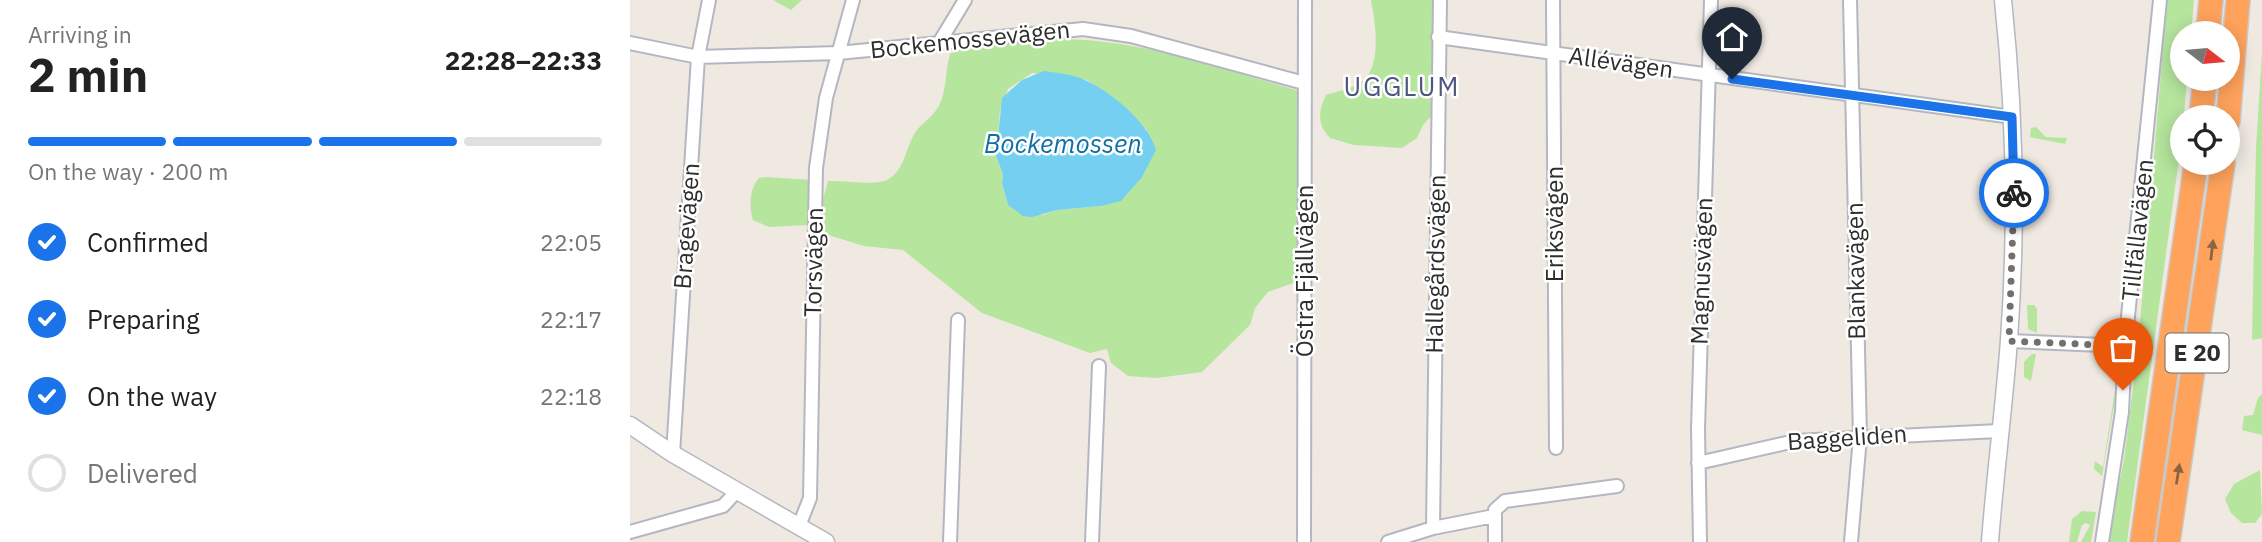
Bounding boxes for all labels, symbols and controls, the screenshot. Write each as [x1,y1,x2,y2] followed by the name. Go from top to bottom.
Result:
[1702,7,1762,79] pin
[868,13,1071,65] street label: Bockemossevägen
[1713,18,1751,56] icon: home
[28,19,132,49] text: Arriving in
[2170,21,2240,91] north arrow
[2170,21,2240,175] map controls
[1567,39,1675,85] street label: Allévägen
[445,43,602,77] text: 22:28–22:33
[28,45,148,105] text: 2 min
[1344,69,1460,103] district label: UGGLUM
[2170,105,2240,175] button: locate
[984,126,1142,160] water label: Bockemossen
[28,156,228,186] text: On the way · 200 m
[2114,157,2160,302] street label: Tillfällavägen
[1979,158,2049,228] courier
[666,162,706,290] street label: Bragevägen
[1538,166,1570,282] street label: Eriksvägen
[1417,174,1453,354] street label: Hallegårdsvägen
[1995,174,2033,212] icon: bike
[1288,185,1320,357] street label: Östra Fjällvägen
[1682,197,1720,345] street label: Magnusvägen
[1838,202,1872,340] street label: Blankavägen
[796,207,830,317] street label: Torsvägen
[28,223,66,261] icon: check
[87,225,209,259] text: Confirmed
[540,227,602,257] text: 22:05
[2206,238,2217,260] one-way arrow
[28,300,66,338] icon: check
[87,302,200,336] text: Preparing
[540,304,602,334] text: 22:17
[2093,318,2153,390] pin
[2104,329,2142,367] icon: bag
[2166,334,2228,372] road number: E 20
[28,377,66,415] icon: check
[87,379,217,413] text: On the way
[540,381,602,411] text: 22:18
[1786,417,1908,457] street label: Baggeliden
[87,456,198,490] text: Delivered
[2173,463,2184,485] one-way arrow

